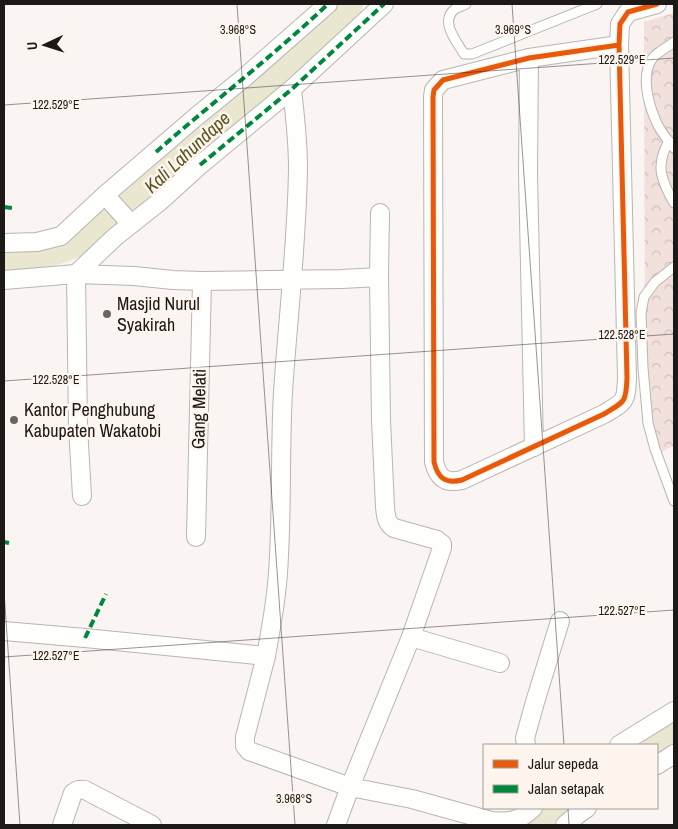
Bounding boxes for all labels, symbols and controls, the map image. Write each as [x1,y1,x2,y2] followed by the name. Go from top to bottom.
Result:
[20,20,70,70] north arrow
[220,22,256,38] text: 3.968°S
[495,22,531,38] text: 3.969°S
[23,41,41,51] text: U
[599,52,645,68] text: 122.529°E
[33,97,79,113] text: 122.529°E
[138,105,236,199] water label: Kali Lahundape
[117,291,200,337] place label: Masjid Nurul Syakirah
[101,308,113,320] marker: Masjid Nurul Syakirah
[599,327,645,343] text: 122.528°E
[185,369,212,449] street label: Gang Melati
[33,372,79,388] text: 122.528°E
[24,397,161,443] place label: Kantor Penghubung Kabupaten Wakatobi
[8,414,20,426] marker: Kantor Penghubung Kabupaten Wakatobi
[599,603,645,619] text: 122.527°E
[33,648,79,664] text: 122.527°E
[483,744,658,809] legend
[528,753,599,774] text: Jalur sepeda
[528,778,605,799] text: Jalan setapak
[276,791,312,807] text: 3.968°S

